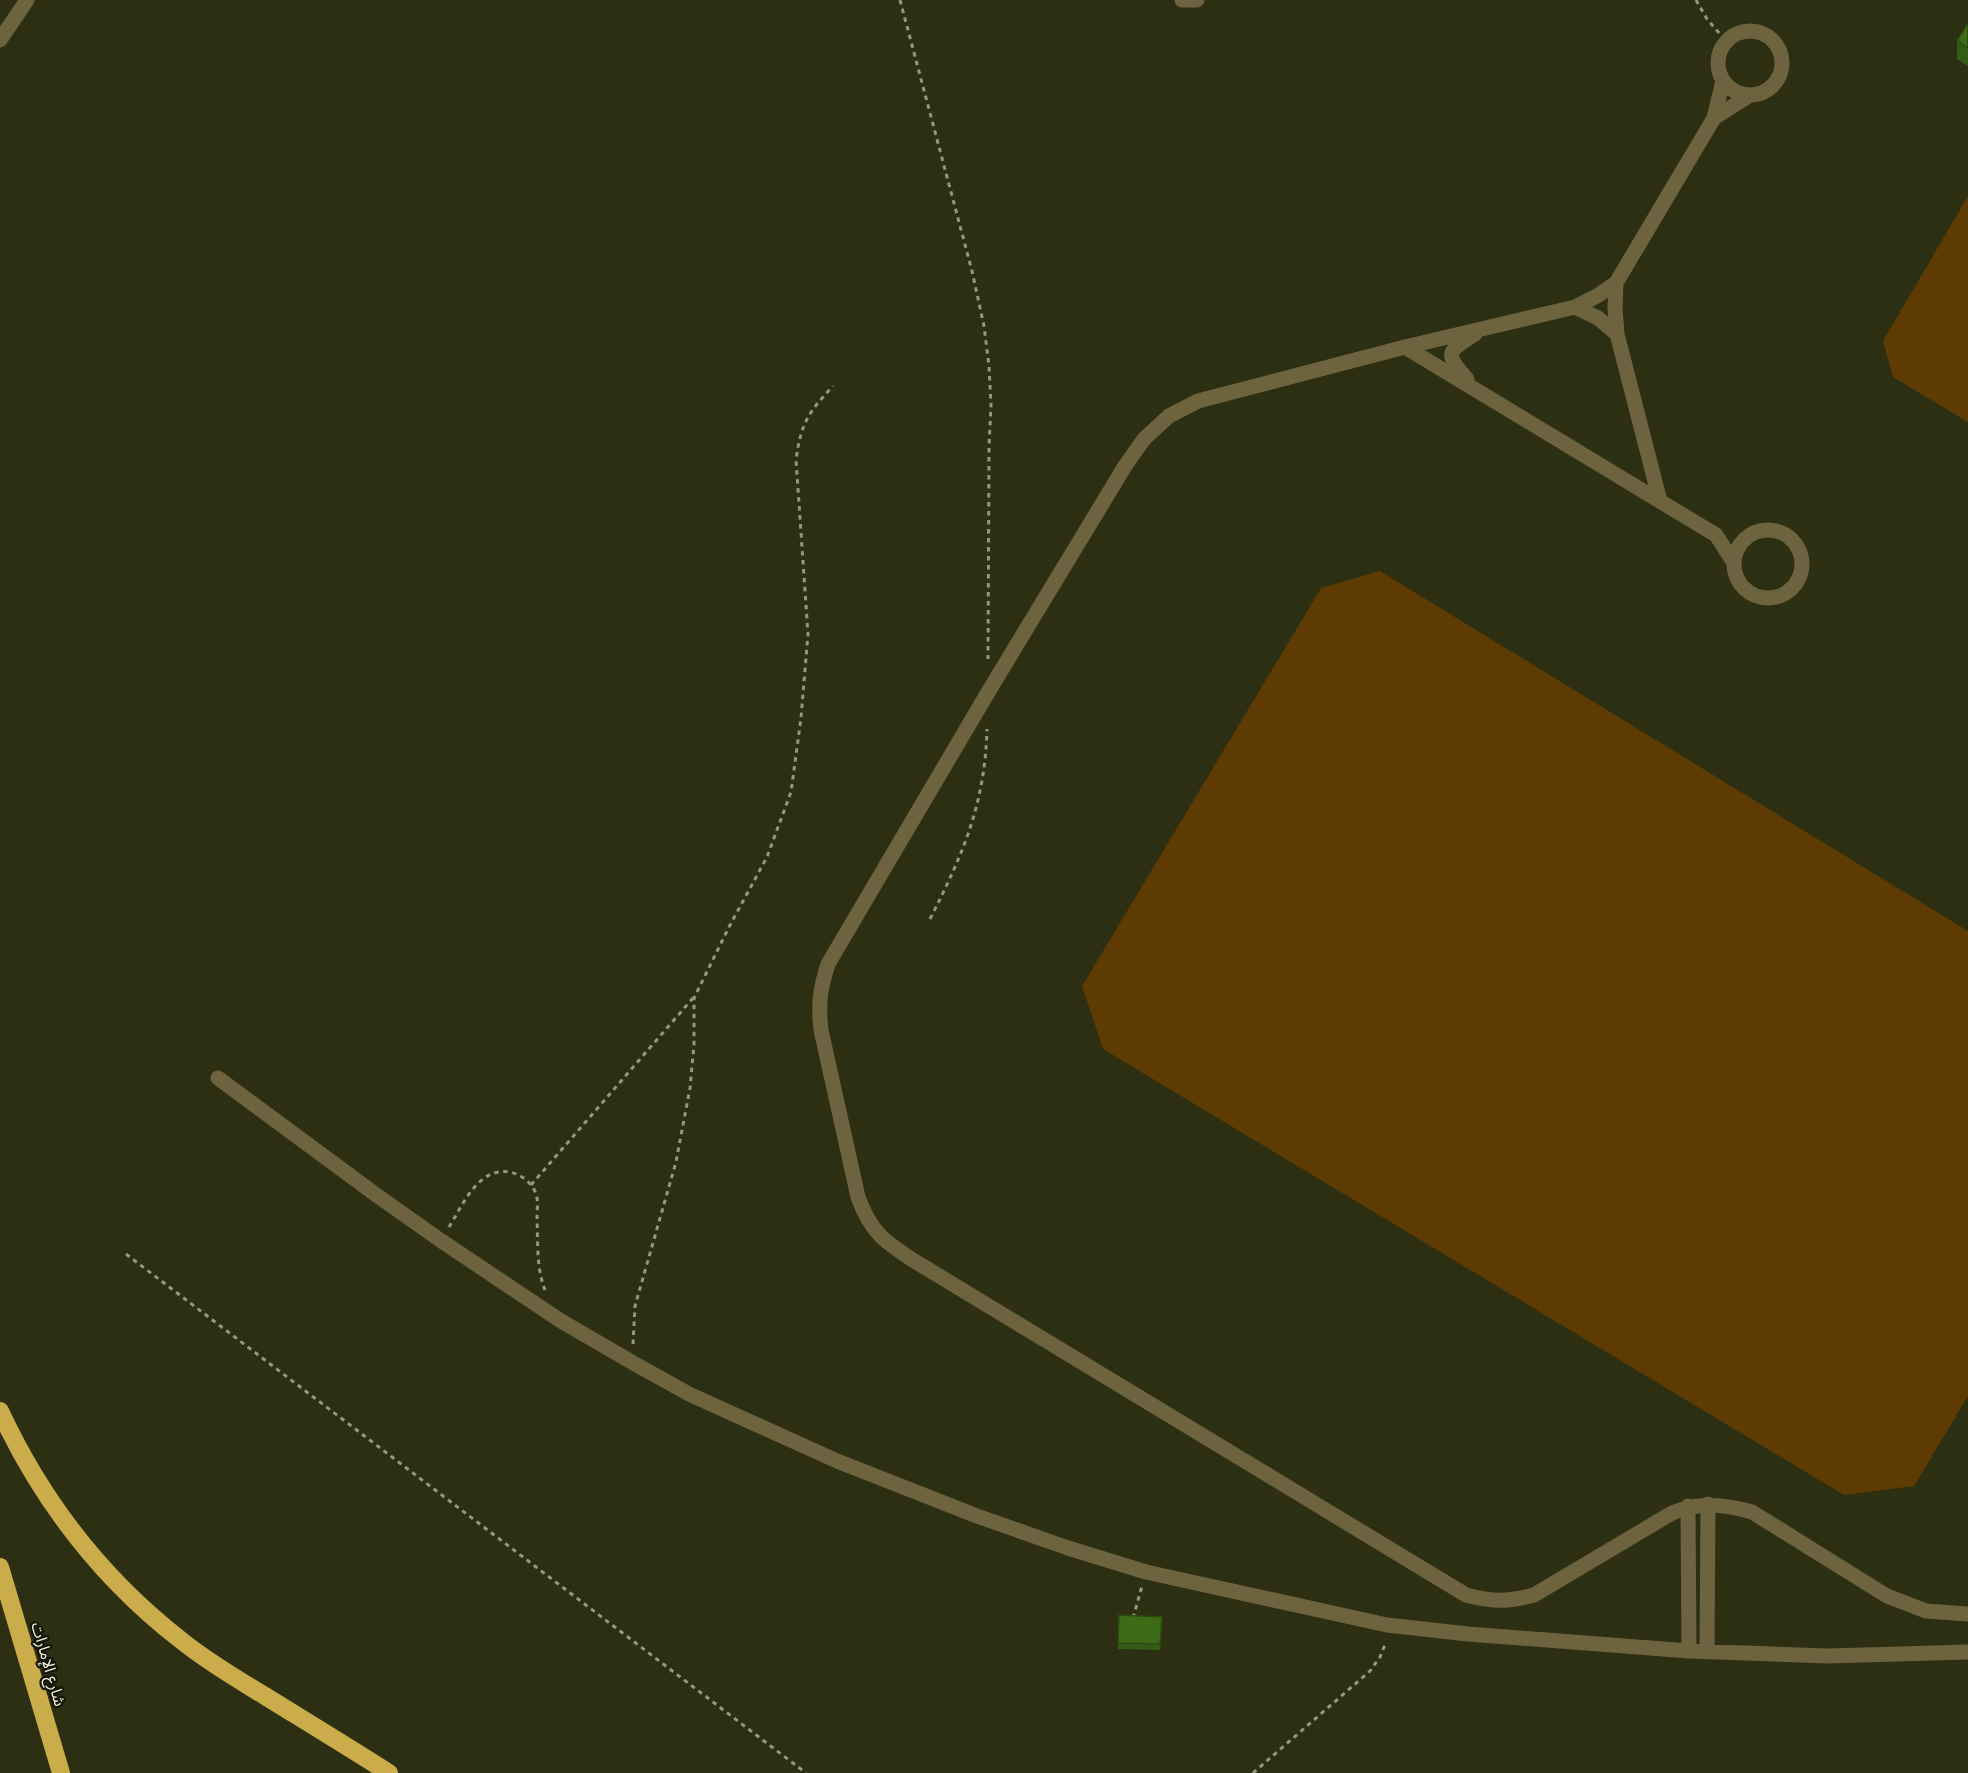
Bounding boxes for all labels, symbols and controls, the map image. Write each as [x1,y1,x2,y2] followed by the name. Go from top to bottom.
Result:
[25,1620,71,1709] street label: شارع الإمارات

